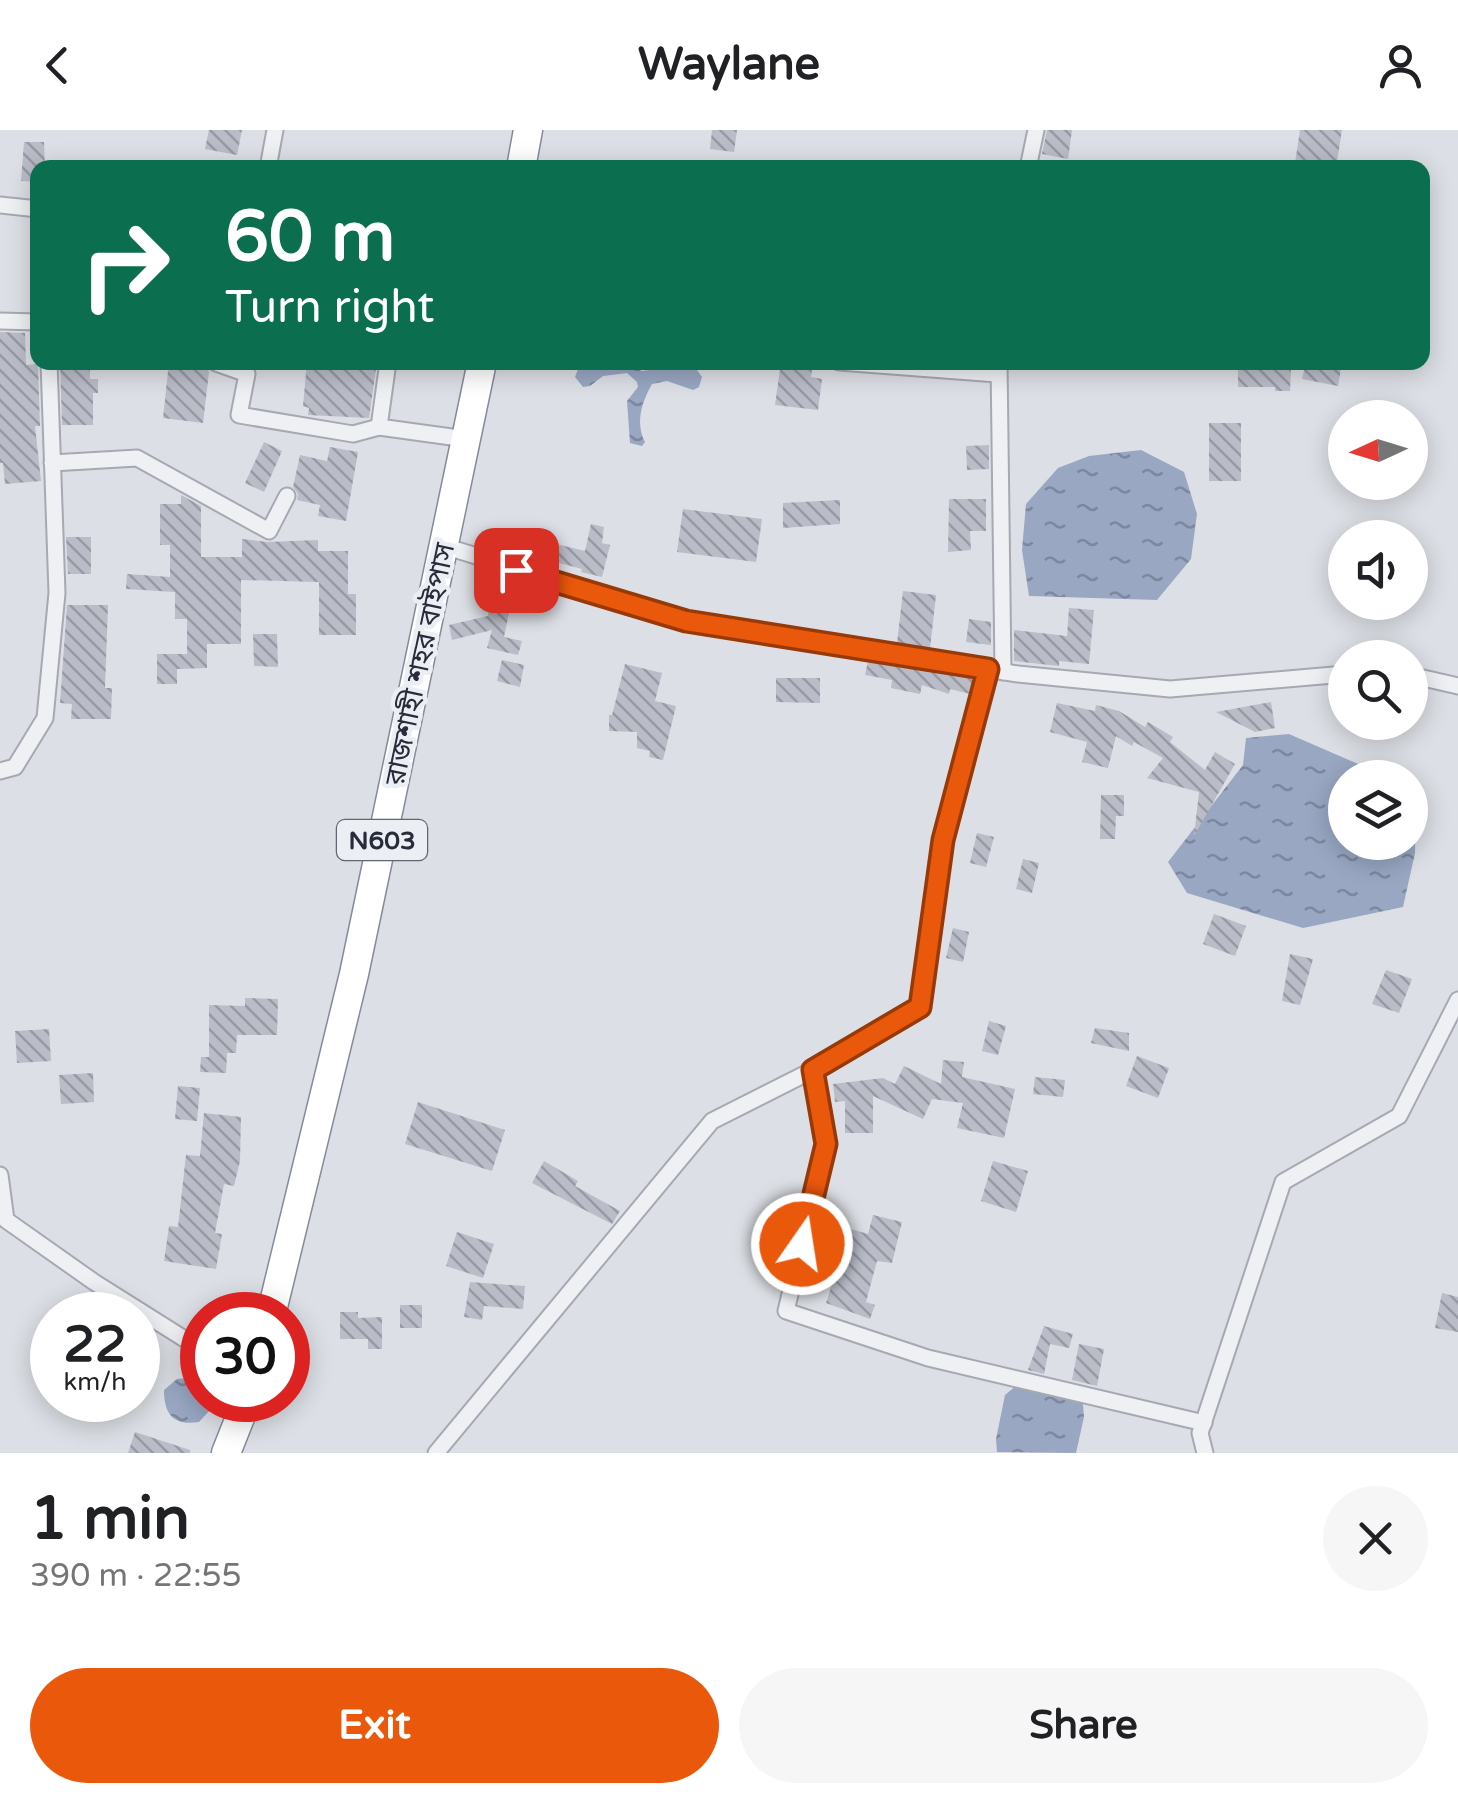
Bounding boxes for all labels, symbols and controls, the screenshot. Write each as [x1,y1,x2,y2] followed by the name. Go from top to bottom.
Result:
[30,38,85,93] icon: back
[638,38,820,92] text: Waylane
[1373,38,1428,93] icon: person
[225,196,395,280] text: 60 m
[60,200,190,330] icon: right
[225,281,434,335] text: Turn right
[1328,400,1428,500] north arrow
[1328,400,1428,860] map controls
[1328,520,1428,620] button: sound
[474,528,559,613] pin
[378,540,462,789] street label: রাজশাহী শহর বাইপাস
[489,543,544,598] icon: arrive
[1328,640,1428,740] button: search
[1328,760,1428,860] button: layers
[337,820,427,860] road number: N603
[750,1192,854,1296] position arrow
[180,1292,310,1422] speed limit sign: 30
[64,1315,126,1375] text: 22
[64,1367,126,1397] text: km/h
[30,1483,190,1555] text: 1 min
[1323,1486,1428,1591] button: close
[30,1557,242,1595] text: 390 m · 22:55
[30,1668,719,1783] button: Exit
[739,1668,1428,1783] button: Share

